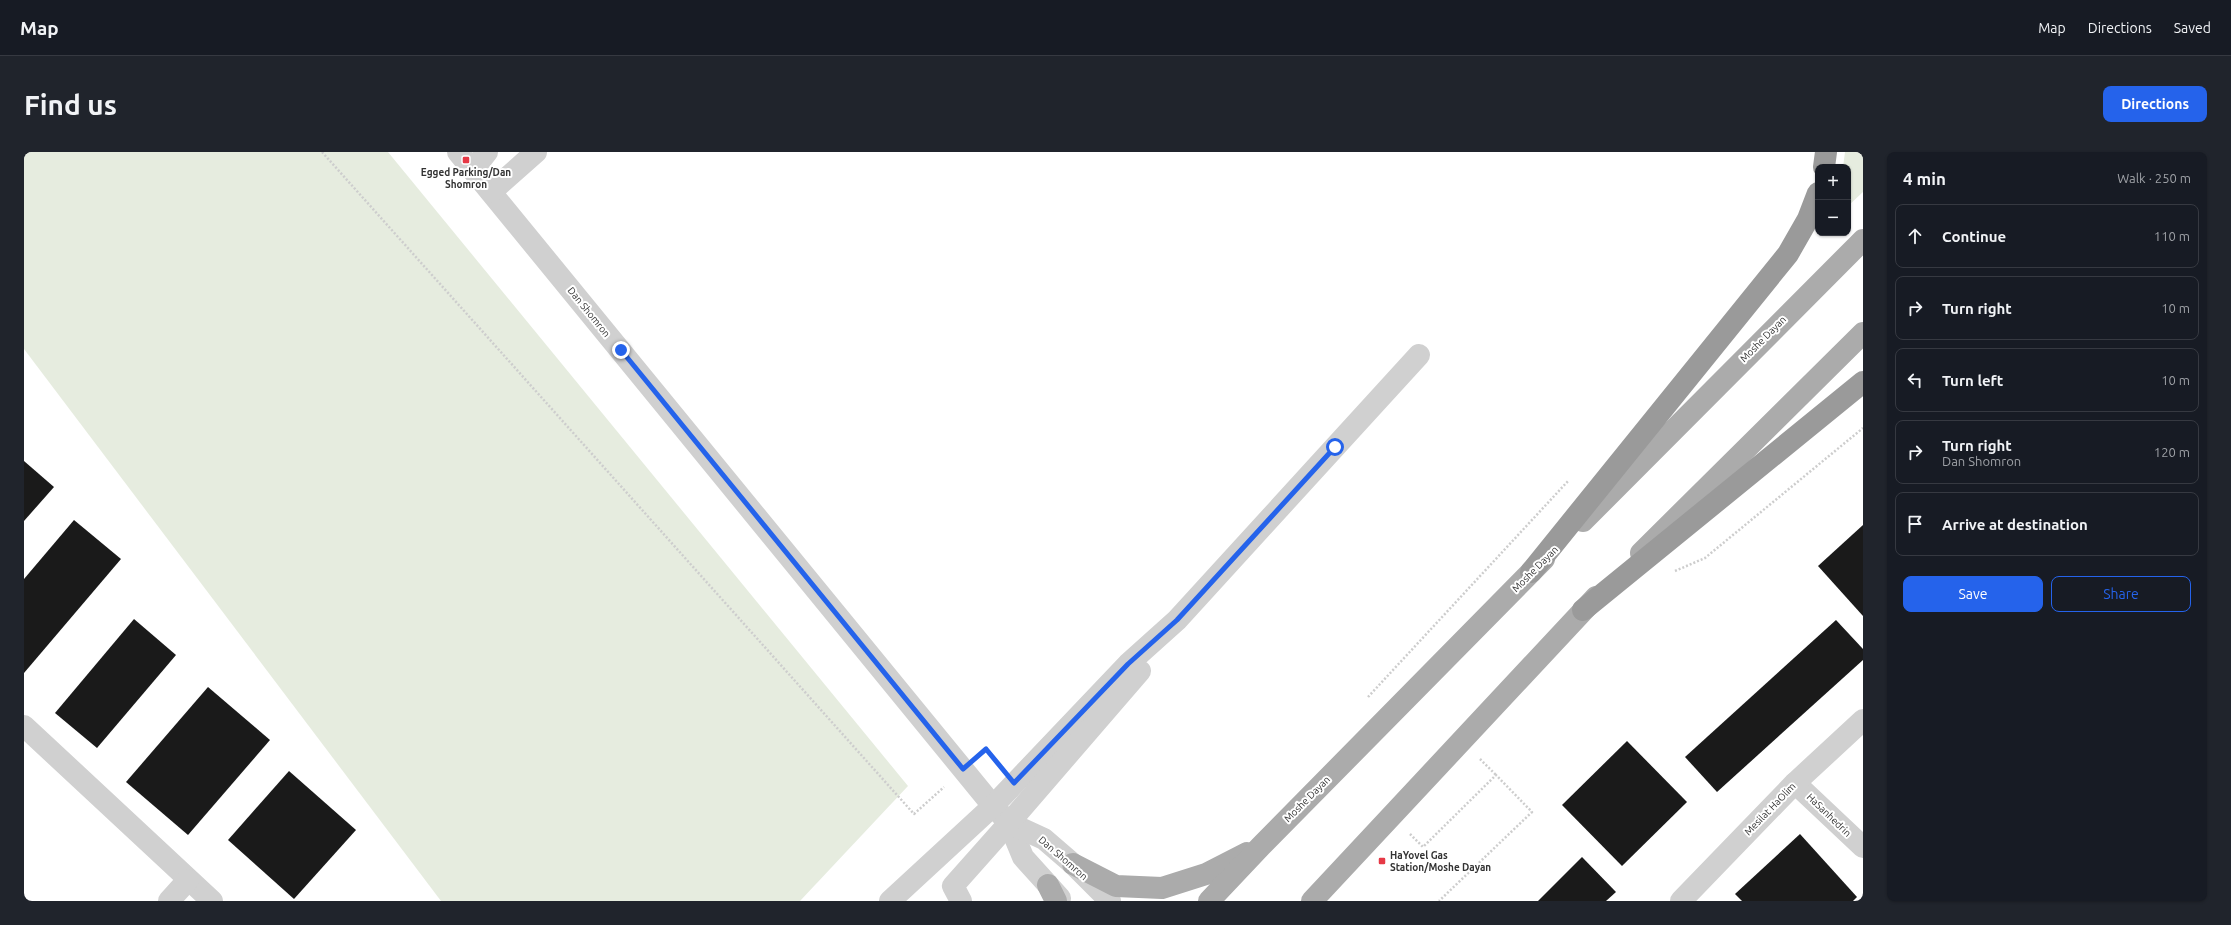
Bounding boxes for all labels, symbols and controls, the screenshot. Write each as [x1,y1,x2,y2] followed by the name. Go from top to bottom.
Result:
[20,17,59,39] text: Map
[2038,20,2066,36] text: Map
[2088,20,2152,36] text: Directions
[2174,20,2211,36] text: Saved
[2103,86,2207,122] button: Directions
[24,89,117,120] text: Find us
[461,155,471,165] marker: Egged Parking/Dan Shomron
[1815,164,1851,236] map controls
[1815,164,1851,200] button: +
[421,167,511,190] place label: Egged Parking/Dan Shomron
[1903,169,1946,188] text: 4 min
[2117,171,2191,185] text: Walk · 250 m
[1815,200,1851,236] button: −
[1904,225,1926,247] icon: ahead
[1942,228,2006,245] text: Continue
[2154,229,2190,243] text: 110 m
[566,285,612,339] street label: Dan Shomron
[1904,297,1926,319] icon: right
[1942,300,2012,317] text: Turn right
[2161,301,2190,315] text: 10 m
[1738,314,1788,364] street label: Moshe Dayan
[612,341,630,359] route end
[1904,369,1926,391] icon: left
[1942,372,2003,389] text: Turn left
[2161,373,2190,387] text: 10 m
[1942,437,2012,454] text: Turn right
[1326,438,1344,456] route start
[1904,441,1926,463] icon: right
[2154,445,2190,459] text: 120 m
[1942,454,2021,468] text: Dan Shomron
[1904,513,1926,535] icon: arrive
[1942,516,2088,533] text: Arrive at destination
[1510,544,1560,594] street label: Moshe Dayan
[1903,576,2043,612] button: Save
[2051,576,2191,612] button: Share
[1282,774,1332,824] street label: Moshe Dayan
[1742,781,1798,837] street label: Mesilat HaOlim
[1805,791,1853,839] street label: HaSanhedrin
[1036,834,1090,882] street label: Dan Shomron
[1390,850,1491,873] place label: HaYovel Gas Station/Moshe Dayan
[1377,856,1387,866] marker: HaYovel Gas Station/Moshe Dayan

